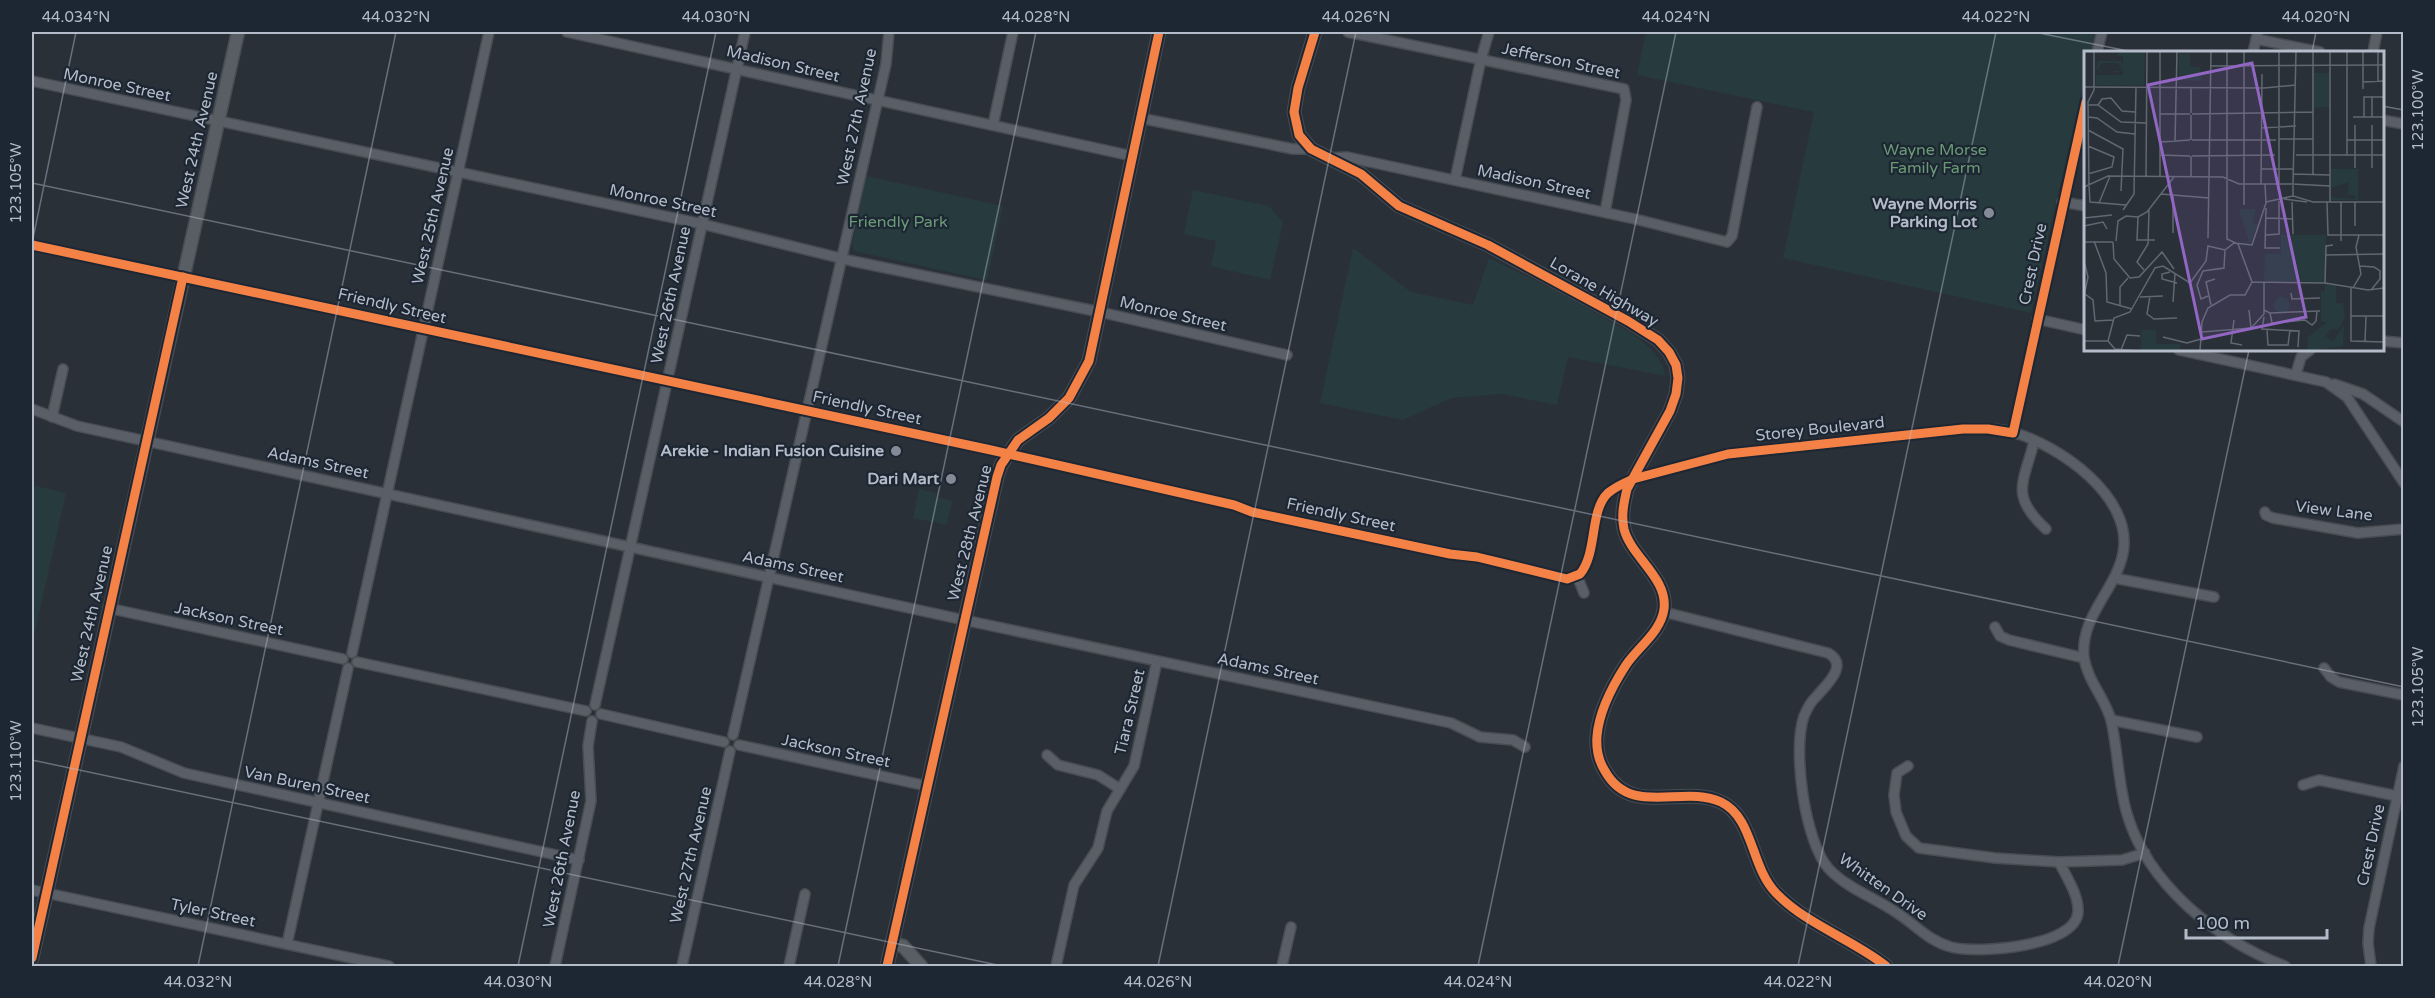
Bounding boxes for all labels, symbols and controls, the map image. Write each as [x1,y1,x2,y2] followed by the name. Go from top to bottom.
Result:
[42,8,110,26] text: 44.034°N
[362,8,430,26] text: 44.032°N
[682,8,750,26] text: 44.030°N
[1002,8,1070,26] text: 44.028°N
[1322,8,1390,26] text: 44.026°N
[1642,8,1710,26] text: 44.024°N
[1962,8,2030,26] text: 44.022°N
[2282,8,2350,26] text: 44.020°N
[1500,39,1622,83] street label: Jefferson Street
[724,41,842,87] street label: Madison Street
[833,47,881,187] street label: West 27th Avenue
[2084,51,2384,351] inset map
[61,64,173,106] street label: Monroe Street
[2409,69,2427,151] text: 123.100°W
[172,70,222,210] street label: West 24th Avenue
[1883,140,1987,178] park label: Wayne Morse Family Farm
[7,143,25,223] text: 123.105°W
[408,146,458,286] street label: West 25th Avenue
[1475,160,1593,204] street label: Madison Street
[607,180,719,222] street label: Monroe Street
[1872,194,1978,232] place label: Wayne Morris Parking Lot
[1982,206,1996,220] marker: Wayne Morris Parking Lot
[848,212,948,232] park label: Friendly Park
[2015,221,2051,307] street label: Crest Drive
[647,225,695,365] street label: West 26th Avenue
[1546,253,1662,332] street label: Lorane Highway
[336,284,448,328] street label: Friendly Street
[1118,292,1228,336] street label: Monroe Street
[811,387,923,429] street label: Friendly Street
[1754,412,1886,446] street label: Storey Boulevard
[660,441,884,461] place label: Arekie - Indian Fusion Cuisine
[266,443,370,483] street label: Adams Street
[889,444,903,458] marker: Arekie - Indian Fusion Cuisine
[943,463,997,603] street label: West 28th Avenue
[867,469,940,489] place label: Dari Mart
[944,472,958,486] marker: Dari Mart
[1285,494,1397,536] street label: Friendly Street
[2294,496,2374,526] street label: View Lane
[67,544,117,684] street label: West 24th Avenue
[741,547,845,587] street label: Adams Street
[173,598,285,640] street label: Jackson Street
[2409,647,2427,727] text: 123.105°W
[1216,649,1320,689] street label: Adams Street
[1110,667,1150,757] street label: Tiara Street
[7,720,25,802] text: 123.110°W
[780,730,892,772] street label: Jackson Street
[242,762,372,808] street label: Van Buren Street
[666,785,716,925] street label: West 27th Avenue
[539,788,585,930] street label: West 26th Avenue
[2353,802,2389,888] street label: Crest Drive
[1835,849,1931,925] street label: Whitten Drive
[169,894,257,932] street label: Tyler Street
[2186,902,2327,940] scale bar
[2195,912,2250,934] text: 100 m
[164,973,232,991] text: 44.032°N
[484,973,552,991] text: 44.030°N
[804,973,872,991] text: 44.028°N
[1124,973,1192,991] text: 44.026°N
[1444,973,1512,991] text: 44.024°N
[1764,973,1832,991] text: 44.022°N
[2084,973,2152,991] text: 44.020°N

